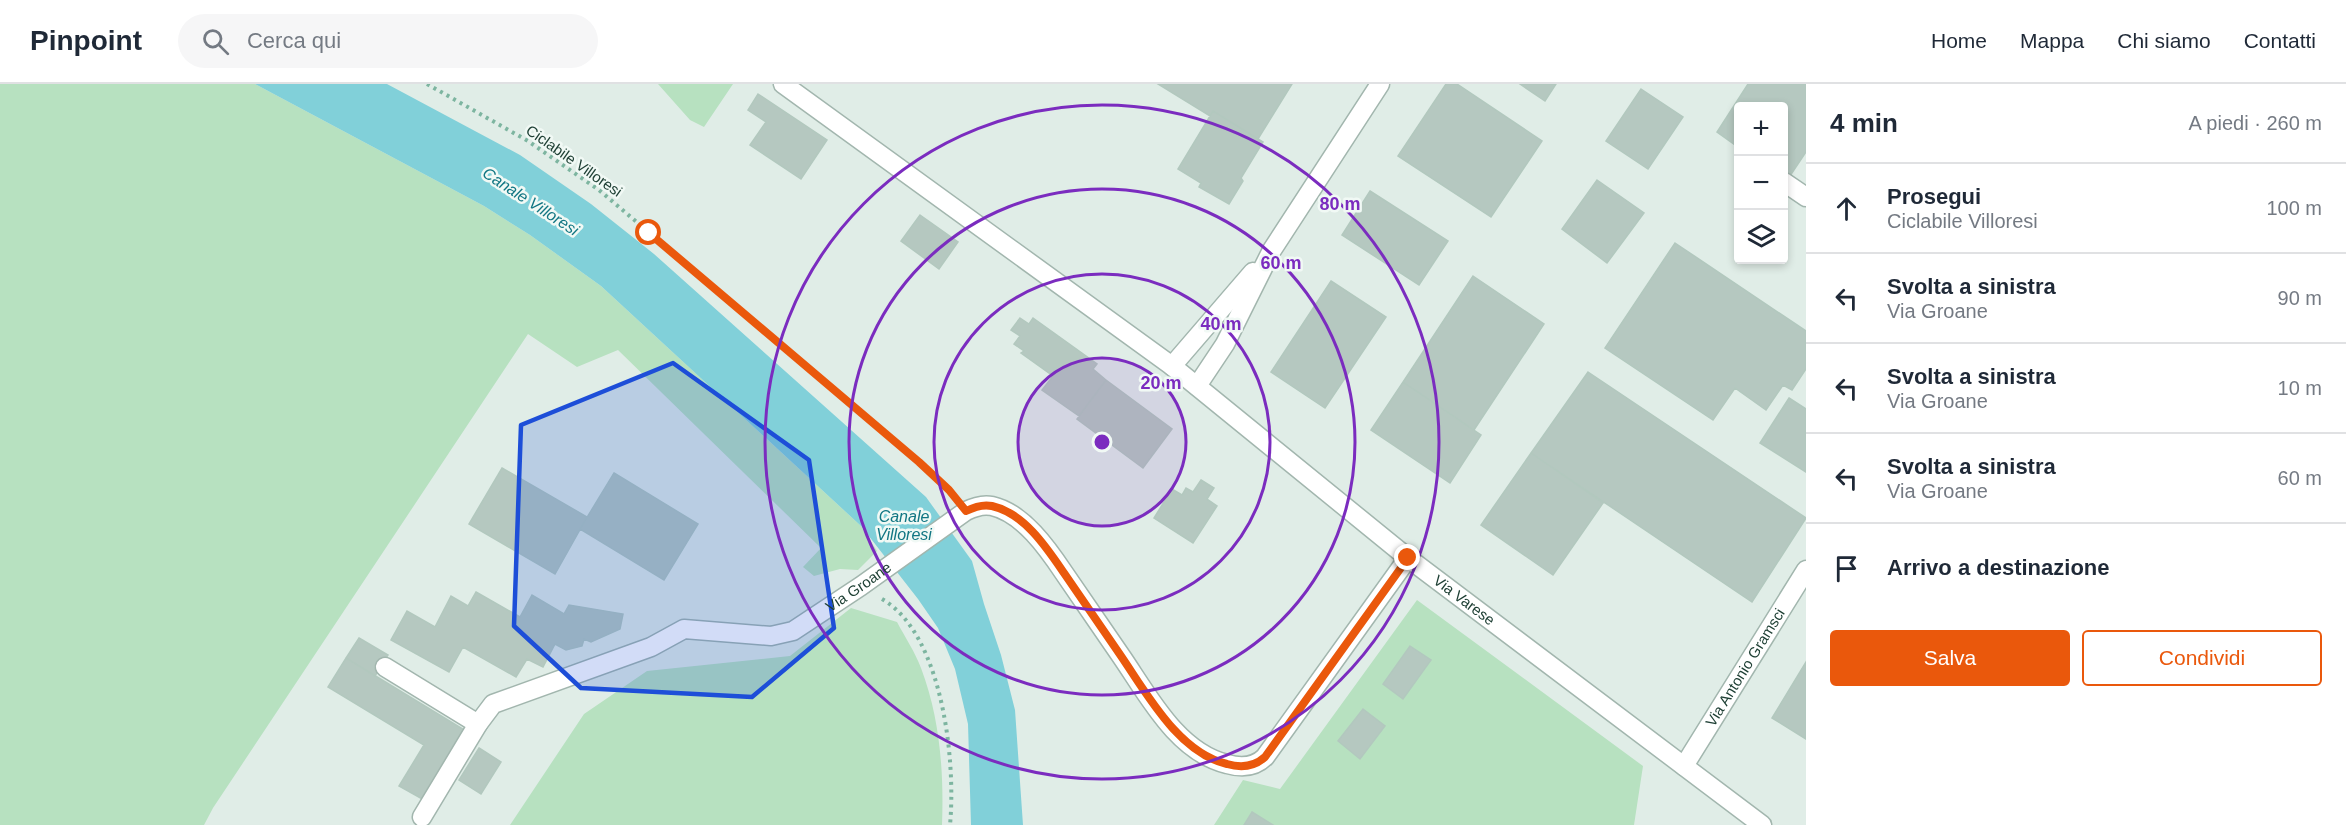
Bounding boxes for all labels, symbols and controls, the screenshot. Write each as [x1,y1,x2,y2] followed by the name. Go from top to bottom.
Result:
[178,14,598,68] search box
[30,25,142,56] text: Pinpoint
[199,25,232,58] icon: search
[247,28,341,53] text: Cerca qui
[1931,29,1987,52] text: Home
[2020,29,2084,52] text: Mappa
[2117,29,2211,52] text: Chi siamo
[2244,29,2316,52] text: Contatti
[1734,102,1788,264] map controls
[1734,102,1788,156] button: +
[1830,108,1898,138] text: 4 min
[2189,112,2322,134] text: A piedi · 260 m
[523,121,625,200] street label: Ciclabile Villoresi
[1734,156,1788,210] button: −
[480,164,582,239] water label: Canale Villoresi
[1887,184,1981,209] text: Prosegui
[1830,192,1863,225] icon: ahead
[1319,194,1361,214] text: 80 m
[2266,197,2322,219] text: 100 m
[1734,210,1788,264] button: layers
[1887,210,2038,232] text: Ciclabile Villoresi
[635,219,661,245] route start
[1260,253,1302,273] text: 60 m
[1887,274,2056,299] text: Svolta a sinistra
[1830,282,1863,315] icon: left
[2278,287,2322,309] text: 90 m
[1887,300,1988,322] text: Via Groane
[1200,314,1242,334] text: 40 m
[1887,364,2056,389] text: Svolta a sinistra
[1830,372,1863,405] icon: left
[1140,373,1182,393] text: 20 m
[2278,377,2322,399] text: 10 m
[1887,390,1988,412] text: Via Groane
[1092,432,1112,452] centre of rings
[1887,454,2056,479] text: Svolta a sinistra
[1830,462,1863,495] icon: left
[2278,467,2322,489] text: 60 m
[1887,480,1988,502] text: Via Groane
[876,508,932,543] water label: Canale Villoresi
[1394,544,1420,570] route end
[1830,552,1863,585] icon: arrive
[1887,555,2110,580] text: Arrivo a destinazione
[822,558,894,615] street label: Via Groane
[1431,571,1498,628] street label: Via Varese
[1702,605,1788,729] street label: Via Antonio Gramsci
[1830,630,2070,686] button: Salva
[2082,630,2322,686] button: Condividi

